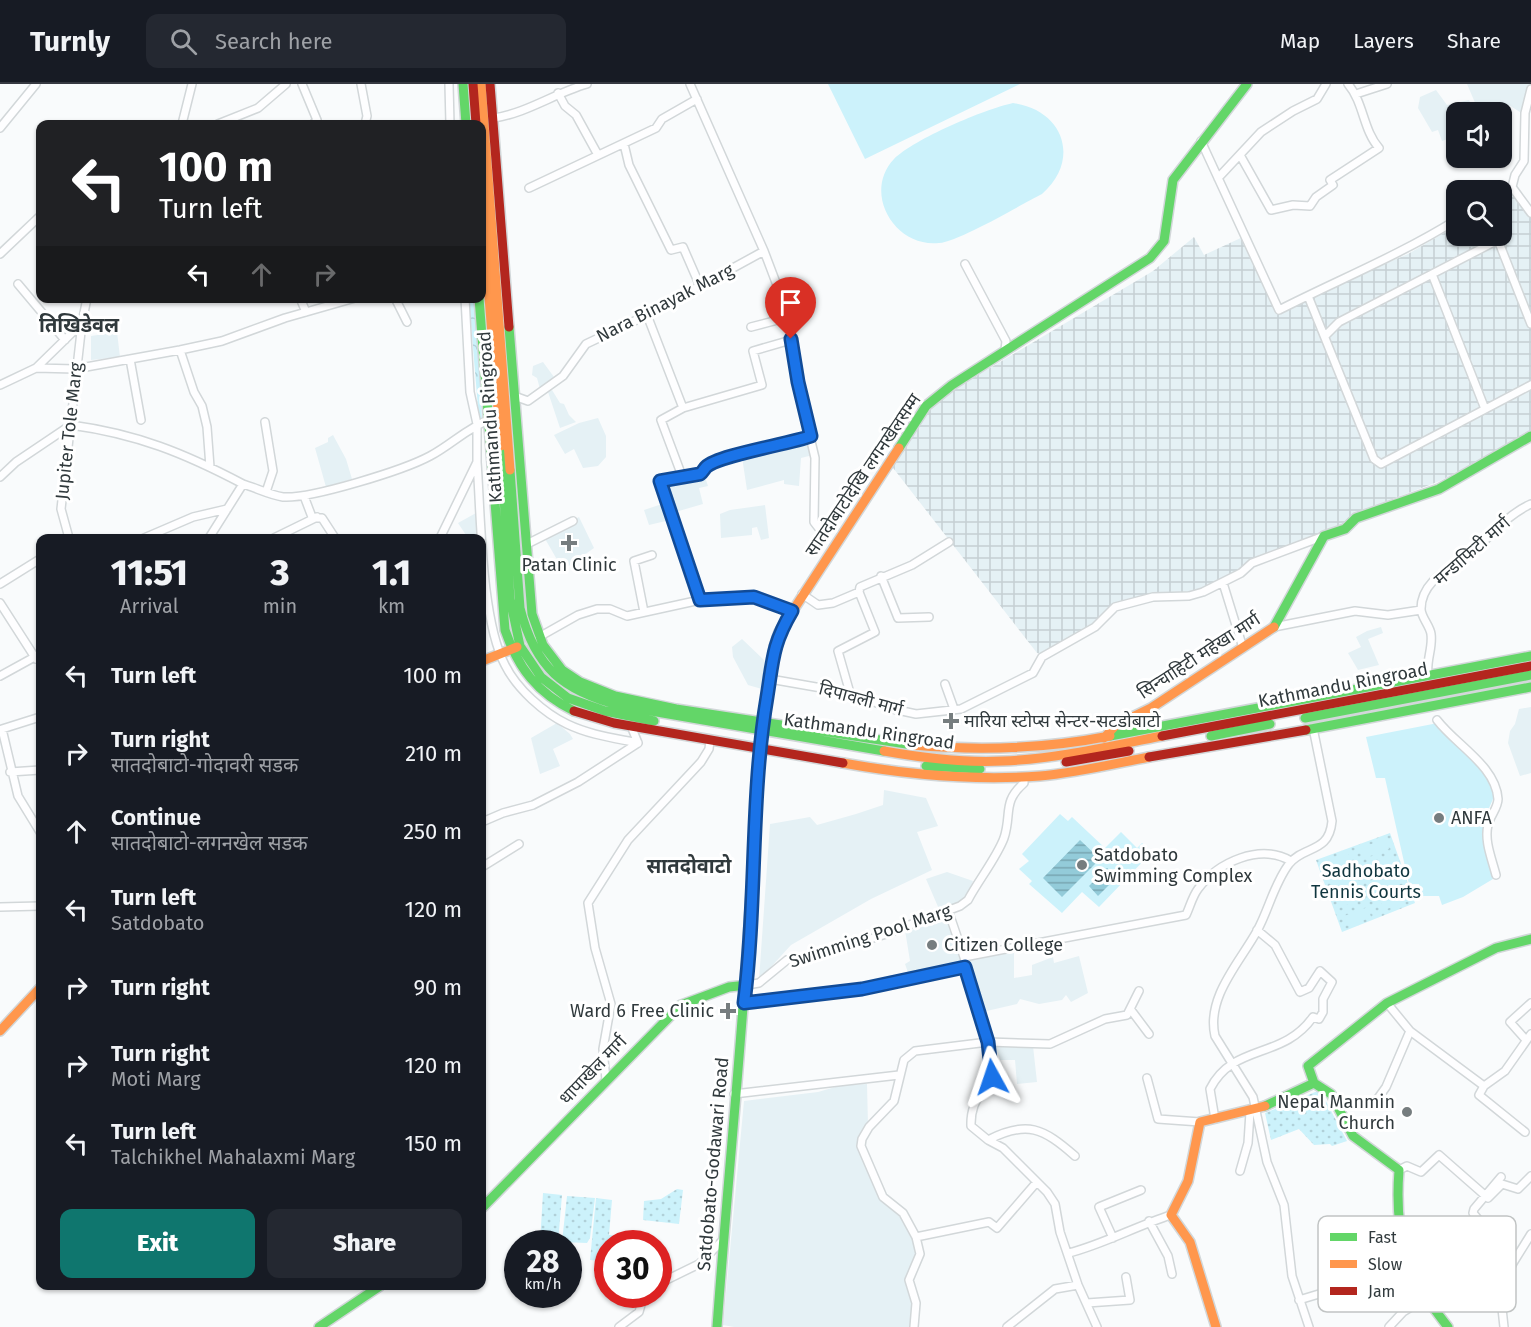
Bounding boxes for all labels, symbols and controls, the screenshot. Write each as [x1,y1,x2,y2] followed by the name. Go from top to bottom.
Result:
[146,14,566,68] search box
[30,25,110,58] text: Turnly
[167,25,200,58] icon: search
[215,28,332,55] text: Search here
[1280,28,1320,54] text: Map
[1353,28,1414,54] text: Layers
[1447,28,1501,54] text: Share
[1446,102,1512,246] map controls
[1446,102,1512,168] button: sound
[159,142,273,192] text: 100 m
[60,144,138,222] icon: left
[1446,180,1512,246] button: search
[159,193,262,225] text: Turn left
[182,258,215,291] icon: left
[245,258,278,291] icon: ahead
[308,258,341,291] icon: right
[593,259,738,347] street label: Nara Binayak Marg
[765,277,816,339] pin
[774,286,807,319] icon: arrive
[39,313,120,337] district label: तिखिडेवल
[473,330,507,504] street label: Kathmandu Ringroad
[51,361,87,501] street label: Jupiter Tole Marg
[800,389,926,560] street label: सातदोबाटोदेखि लगनखेलसम्म
[1429,511,1515,590] street label: मन्डाफिटी मार्ग
[560,534,578,552] marker: Patan Clinic
[111,551,188,595] text: 11:51
[270,551,289,595] text: 3
[372,551,411,595] text: 1.1
[521,554,617,576] place label: Patan Clinic
[120,594,179,618] text: Arrival
[263,594,297,618] text: min
[378,594,405,618] text: km
[1134,608,1265,704] street label: सिन्चाहिटी महेखा मार्ग
[1256,658,1430,712] street label: Kathmandu Ringroad
[60,659,93,692] icon: left
[111,662,196,689] text: Turn left
[403,662,462,689] text: 100 m
[816,677,906,721] street label: दिपावली मार्ग
[782,708,956,754] street label: Kathmandu Ringroad
[964,710,1161,732] place label: मारिया स्टोप्स सेन्टर-सटडोबाटो
[942,712,960,730] marker: मारिया स्टोप्स सेन्टर-सटडोबाटो
[111,726,210,753] text: Turn right
[60,737,93,770] icon: right
[405,740,462,767] text: 210 m
[111,753,298,777] text: सातदोबाटो-गोदावरी सडक
[111,804,201,831] text: Continue
[1451,807,1493,829] place label: ANFA
[1432,811,1446,825] marker: ANFA
[60,815,93,848] icon: ahead
[403,818,462,845] text: 250 m
[111,831,308,855] text: सातदोबाटो-लगनखेल सडक
[1094,844,1253,887] place label: Satdobato Swimming Complex
[647,854,732,878] district label: सातदोवाटो
[1075,858,1089,872] marker: Satdobato Swimming Complex
[1311,860,1421,903] park label: Sadhobato Tennis Courts
[111,884,196,911] text: Turn left
[60,893,93,926] icon: left
[405,896,462,923] text: 120 m
[786,899,954,973] street label: Swimming Pool Marg
[111,911,205,935] text: Satdobato
[944,934,1063,956] place label: Citizen College
[925,938,939,952] marker: Citizen College
[60,971,93,1004] icon: right
[111,974,210,1001] text: Turn right
[413,974,462,1001] text: 90 m
[570,1000,714,1022] place label: Ward 6 Free Clinic
[719,1002,737,1020] marker: Ward 6 Free Clinic
[555,1030,632,1109] street label: धापाखेल मार्ग
[111,1040,210,1067] text: Turn right
[960,1045,1024,1109] position arrow
[60,1049,93,1082] icon: right
[405,1052,462,1079] text: 120 m
[693,1056,733,1272] street label: Satdobato-Godawari Road
[111,1067,201,1091] text: Moti Marg
[1277,1091,1395,1134] place label: Nepal Manmin Church
[1400,1105,1414,1119] marker: Nepal Manmin Church
[111,1118,196,1145] text: Turn left
[60,1127,93,1160] icon: left
[404,1130,462,1157] text: 150 m
[111,1145,355,1169] text: Talchikhel Mahalaxmi Marg
[60,1209,255,1278] button: Exit
[267,1209,462,1278] button: Share
[1318,1216,1516,1312] legend
[1368,1228,1397,1247] text: Fast
[594,1230,672,1308] speed limit sign: 30
[527,1244,559,1280] text: 28
[1368,1255,1403,1274] text: Slow
[524,1275,562,1293] text: km/h
[1368,1282,1395,1301] text: Jam

